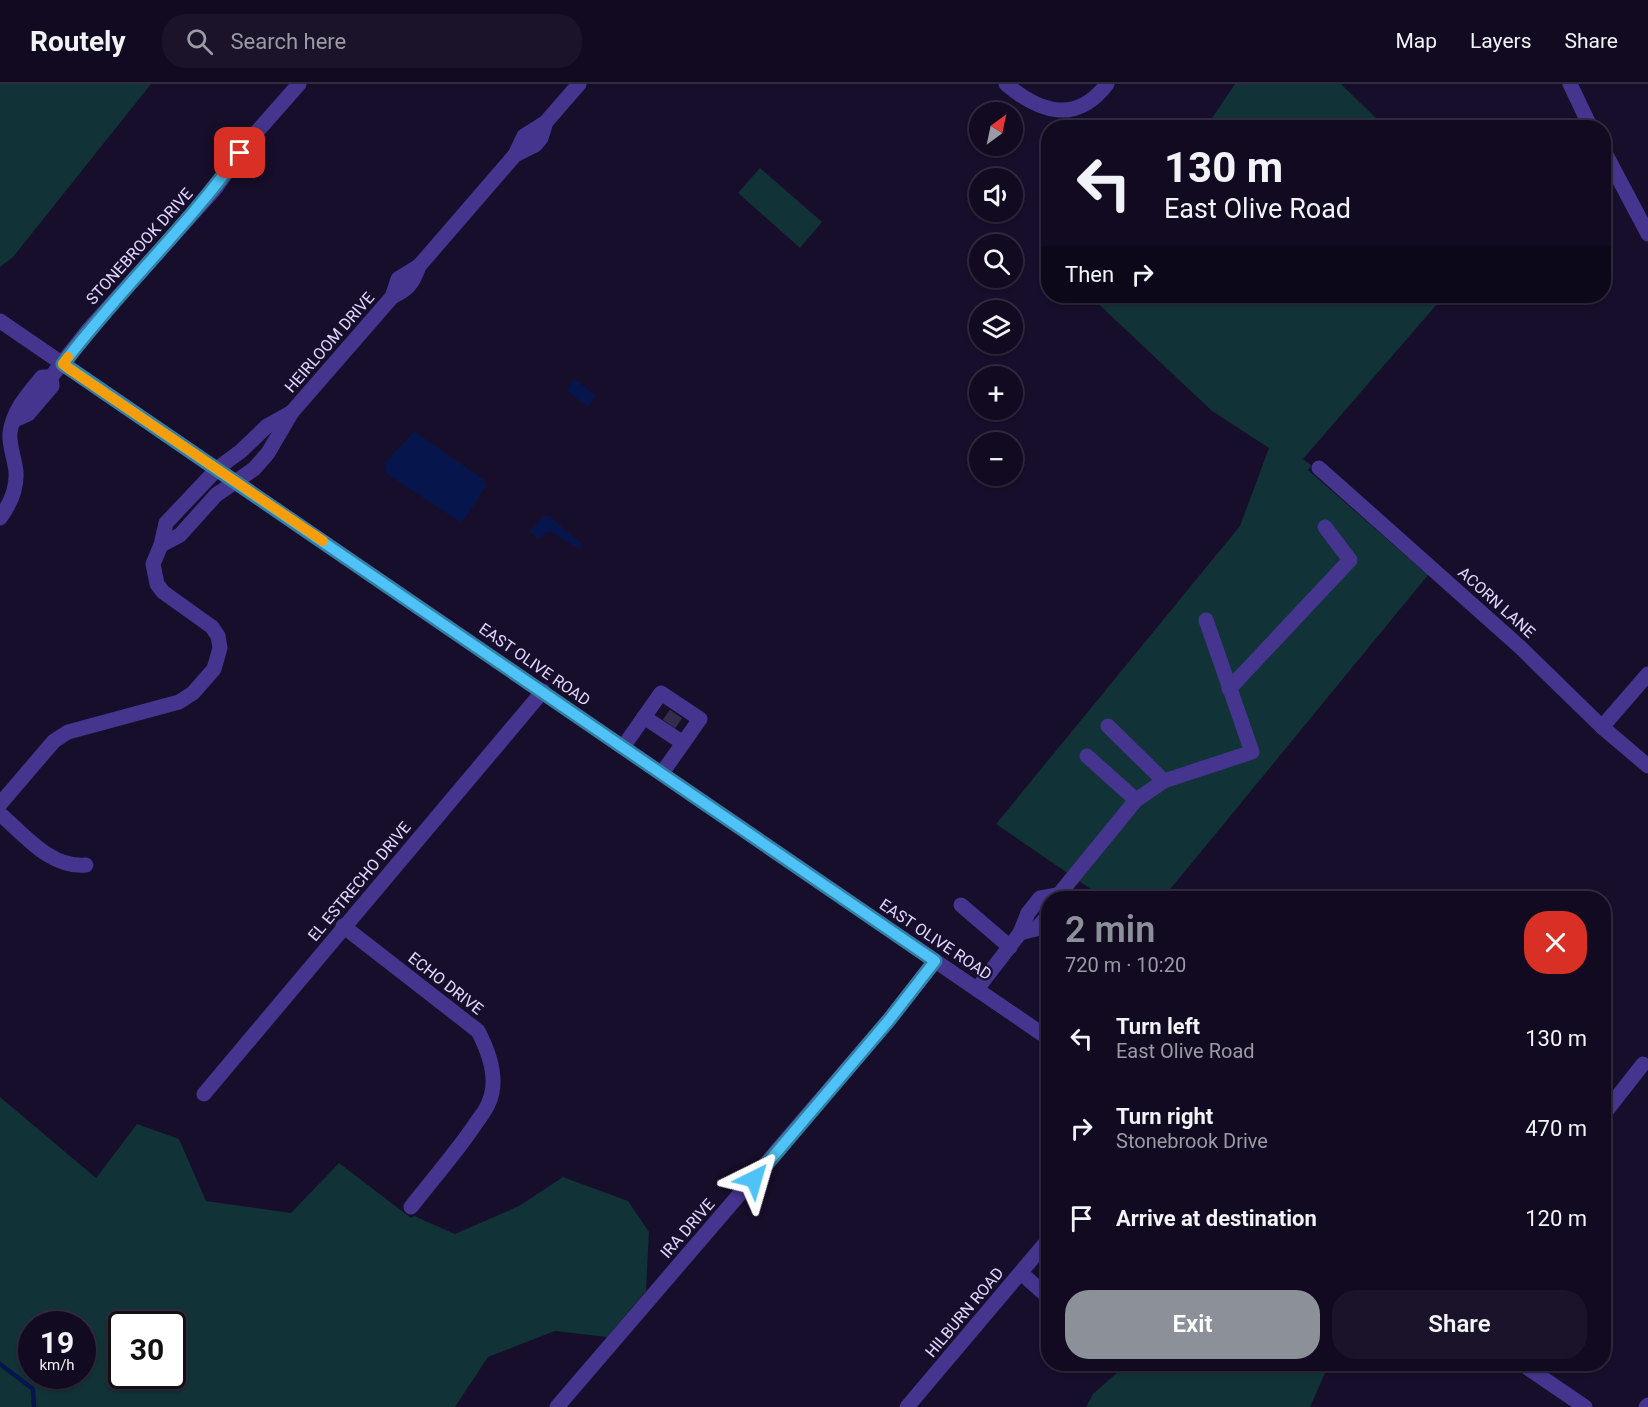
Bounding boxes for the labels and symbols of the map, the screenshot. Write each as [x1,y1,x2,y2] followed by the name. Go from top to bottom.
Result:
[969,102,1023,156] north arrow
[214,127,265,178] pin
[82,184,197,308] street label: STONEBROOK DRIVE
[281,288,378,396] street label: HEIRLOOM DRIVE
[1454,563,1539,642] street label: ACORN LANE
[476,619,594,710] street label: EAST OLIVE ROAD
[304,818,415,945] street label: EL ESTRECHO DRIVE
[876,895,995,984] street label: EAST OLIVE ROAD
[404,948,487,1019] street label: ECHO DRIVE
[722,1147,786,1211] position arrow
[656,1195,718,1262] street label: IRA DRIVE
[921,1263,1008,1361] street label: HILBURN ROAD
[108,1311,186,1389] speed limit sign: 30

